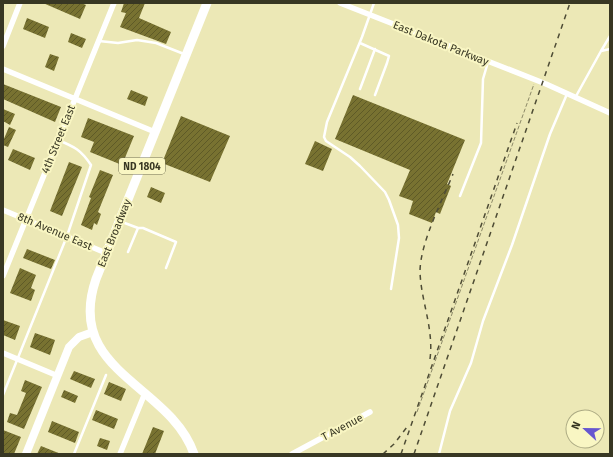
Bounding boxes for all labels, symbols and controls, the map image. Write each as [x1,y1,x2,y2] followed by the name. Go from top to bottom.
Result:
[391,18,491,69] street label: East Dakota Parkway
[39,103,78,175] street label: 4th Street East
[119,158,165,174] road number: ND 1804
[95,197,134,269] street label: East Broadway
[16,210,94,253] street label: 8th Avenue East
[565,409,605,449] north arrow
[319,411,365,444] street label: T Avenue
[569,420,584,431] text: N

